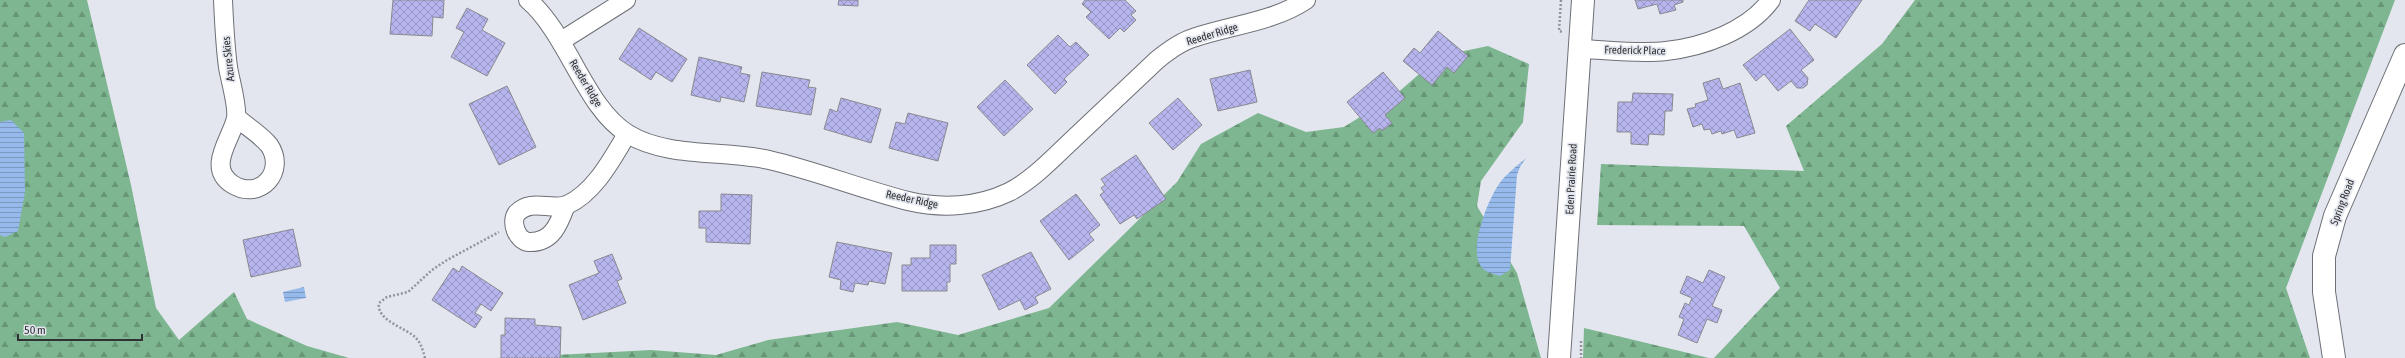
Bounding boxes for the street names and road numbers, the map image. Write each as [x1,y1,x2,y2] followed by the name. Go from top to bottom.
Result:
[1185,21,1239,47] street label: Reeder Ridge
[220,36,236,82] street label: Azure Skies
[1604,43,1666,57] street label: Frederick Place
[567,57,605,109] street label: Reeder Ridge
[1563,143,1579,215] street label: Eden Prairie Road
[2328,177,2356,227] street label: Spring Road
[885,188,939,210] street label: Reeder Ridge

